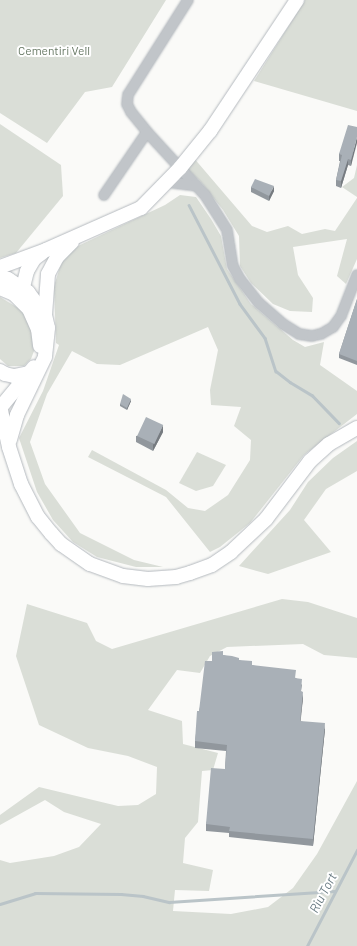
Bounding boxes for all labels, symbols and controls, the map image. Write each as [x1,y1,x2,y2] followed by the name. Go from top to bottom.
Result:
[18,44,90,58] park label: Cementiri Vell
[306,870,340,916] water label: Riu Tort

